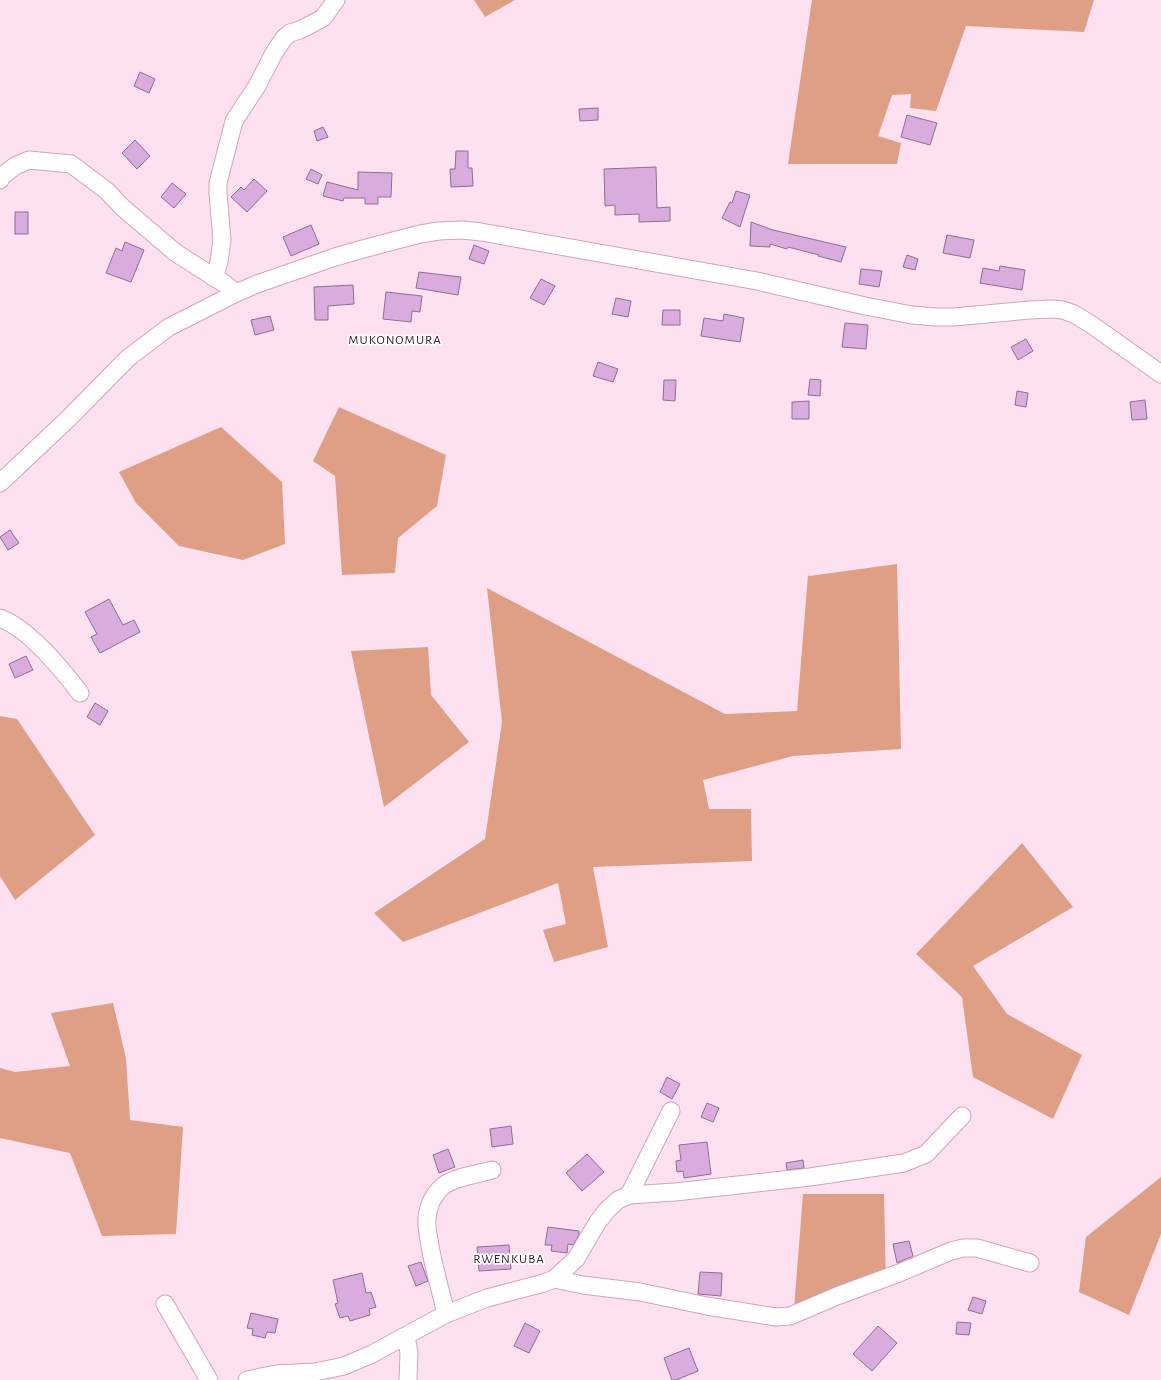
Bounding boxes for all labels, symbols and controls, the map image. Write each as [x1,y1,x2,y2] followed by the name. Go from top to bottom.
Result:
[348,334,442,347] district label: MUKONOMURA
[473,1253,545,1266] district label: RWENKUBA

